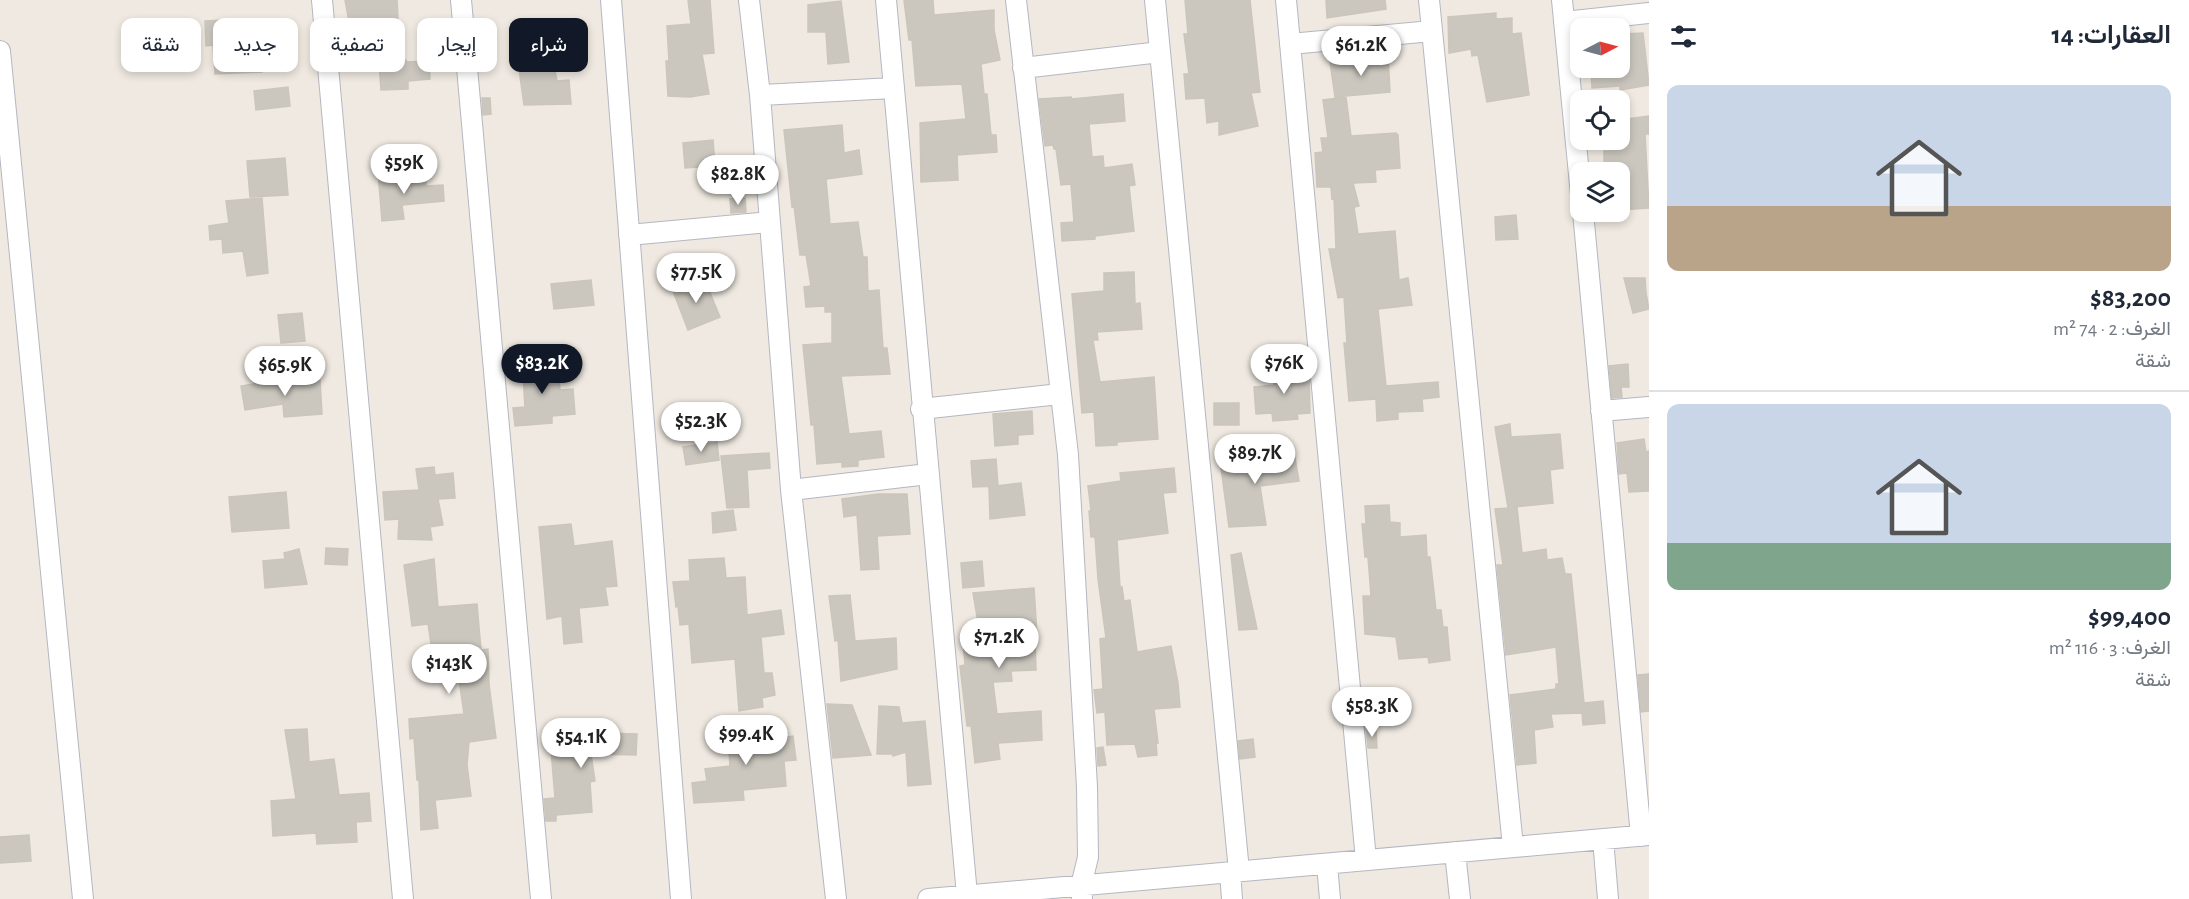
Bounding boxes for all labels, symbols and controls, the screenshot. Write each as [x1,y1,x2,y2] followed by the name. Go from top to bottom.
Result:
[121,18,201,72] chip: شقة
[213,18,298,72] chip: جديد
[310,18,405,72] chip: تصفية
[417,18,497,72] chip: إيجار
[509,18,588,72] chip: شراء
[1570,18,1630,78] north arrow
[1570,18,1630,222] map controls
[1667,20,1700,53] icon: filters
[2052,22,2171,48] text: العقارات: 14
[1312,26,1410,77] pin: $61.2K
[1335,35,1387,55] text: $61.2K
[1570,90,1630,150] button: locate
[1865,124,1973,232] icon: home
[368,144,440,195] pin: $59K
[385,153,423,173] text: $59K
[689,155,787,206] pin: $82.8K
[1570,162,1630,222] button: layers
[711,164,765,184] text: $82.8K
[647,253,745,304] pin: $77.5K
[670,262,722,282] text: $77.5K
[2090,285,2171,311] text: $83,200
[2053,319,2171,339] text: الغرف: 2 · 74 m²
[493,344,591,395] pin: $83.2K
[1248,344,1320,395] pin: $76K
[236,346,334,397] pin: $65.9K
[2135,351,2171,371] text: شقة
[515,353,569,373] text: $83.2K
[1265,353,1303,373] text: $76K
[258,355,312,375] text: $65.9K
[652,402,750,453] pin: $52.3K
[675,411,727,431] text: $52.3K
[1206,434,1304,485] pin: $89.7K
[1228,443,1282,463] text: $89.7K
[1865,443,1973,551] icon: home
[2088,604,2171,630] text: $99,400
[950,618,1048,669] pin: $71.2K
[974,627,1024,647] text: $71.2K
[2049,638,2171,658] text: الغرف: 3 · 116 m²
[407,644,491,695] pin: $143K
[426,653,472,673] text: $143K
[2135,670,2171,690] text: شقة
[1323,687,1421,738] pin: $58.3K
[1346,696,1398,716] text: $58.3K
[697,715,795,766] pin: $99.4K
[532,718,630,769] pin: $54.1K
[719,724,773,744] text: $99.4K
[555,727,607,747] text: $54.1K

